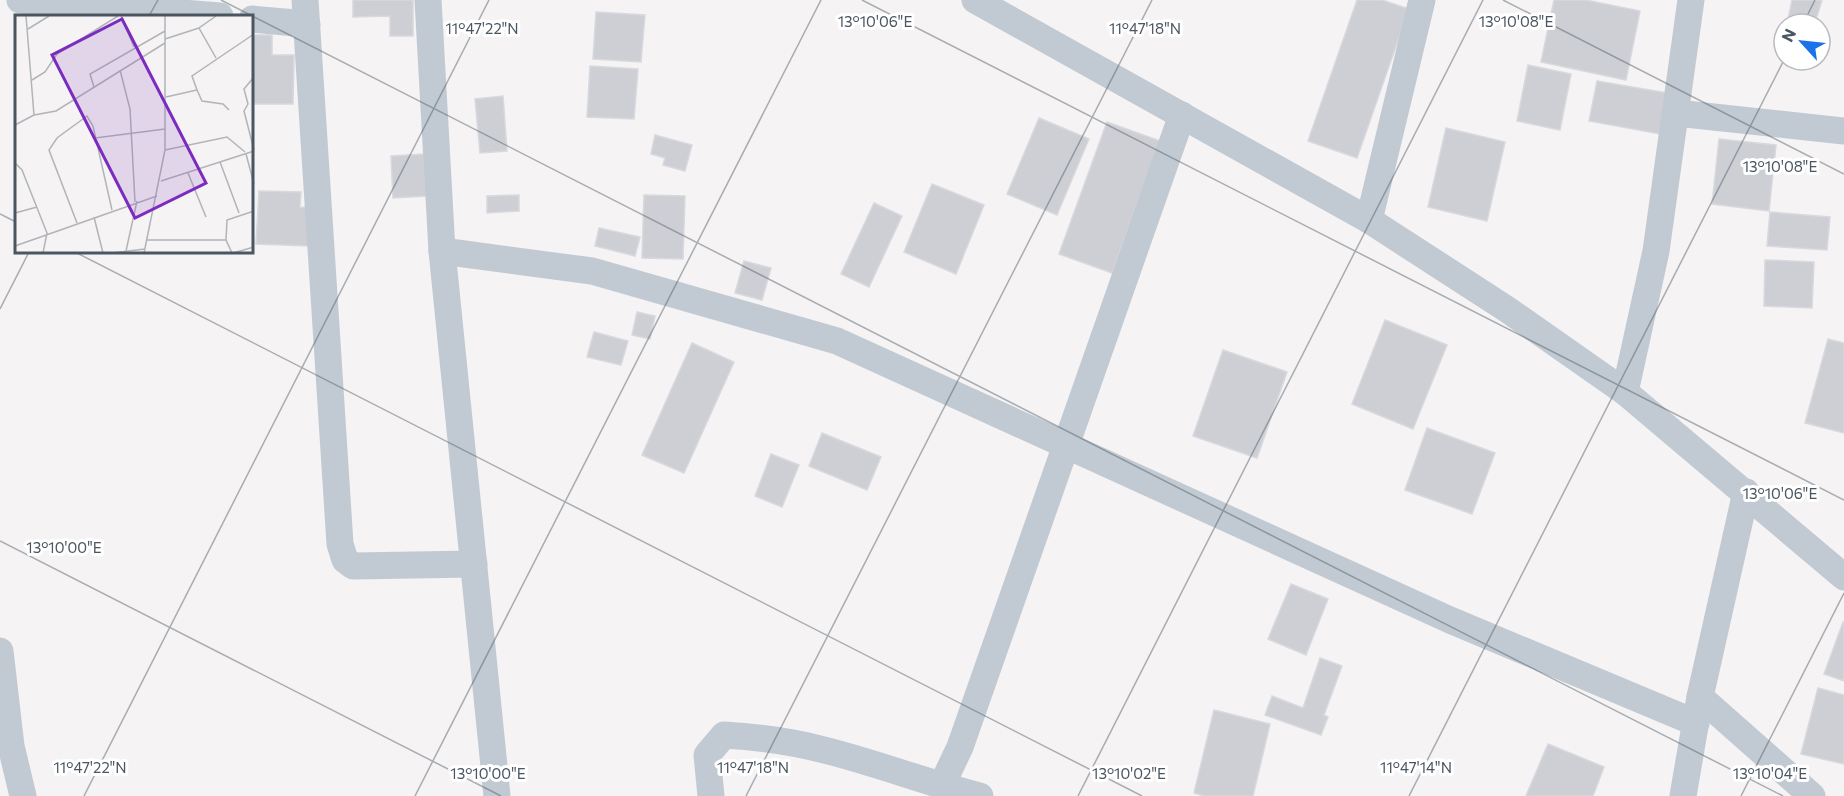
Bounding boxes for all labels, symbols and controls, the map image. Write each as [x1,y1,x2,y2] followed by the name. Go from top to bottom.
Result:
[838,12,912,30] text: 13°10'06"E
[1479,12,1553,30] text: 13°10'08"E
[1772,12,1832,72] north arrow
[15,15,254,254] inset map
[445,19,519,37] text: 11°47'22"N
[1109,19,1181,37] text: 11°47'18"N
[1777,25,1799,45] text: N
[1743,157,1817,175] text: 13°10'08"E
[1743,484,1817,502] text: 13°10'06"E
[26,538,102,556] text: 13°10'00"E
[53,758,127,776] text: 11°47'22"N
[717,758,789,776] text: 11°47'18"N
[1380,758,1452,776] text: 11°47'14"N
[450,764,526,782] text: 13°10'00"E
[1092,764,1166,782] text: 13°10'02"E
[1733,764,1807,782] text: 13°10'04"E

